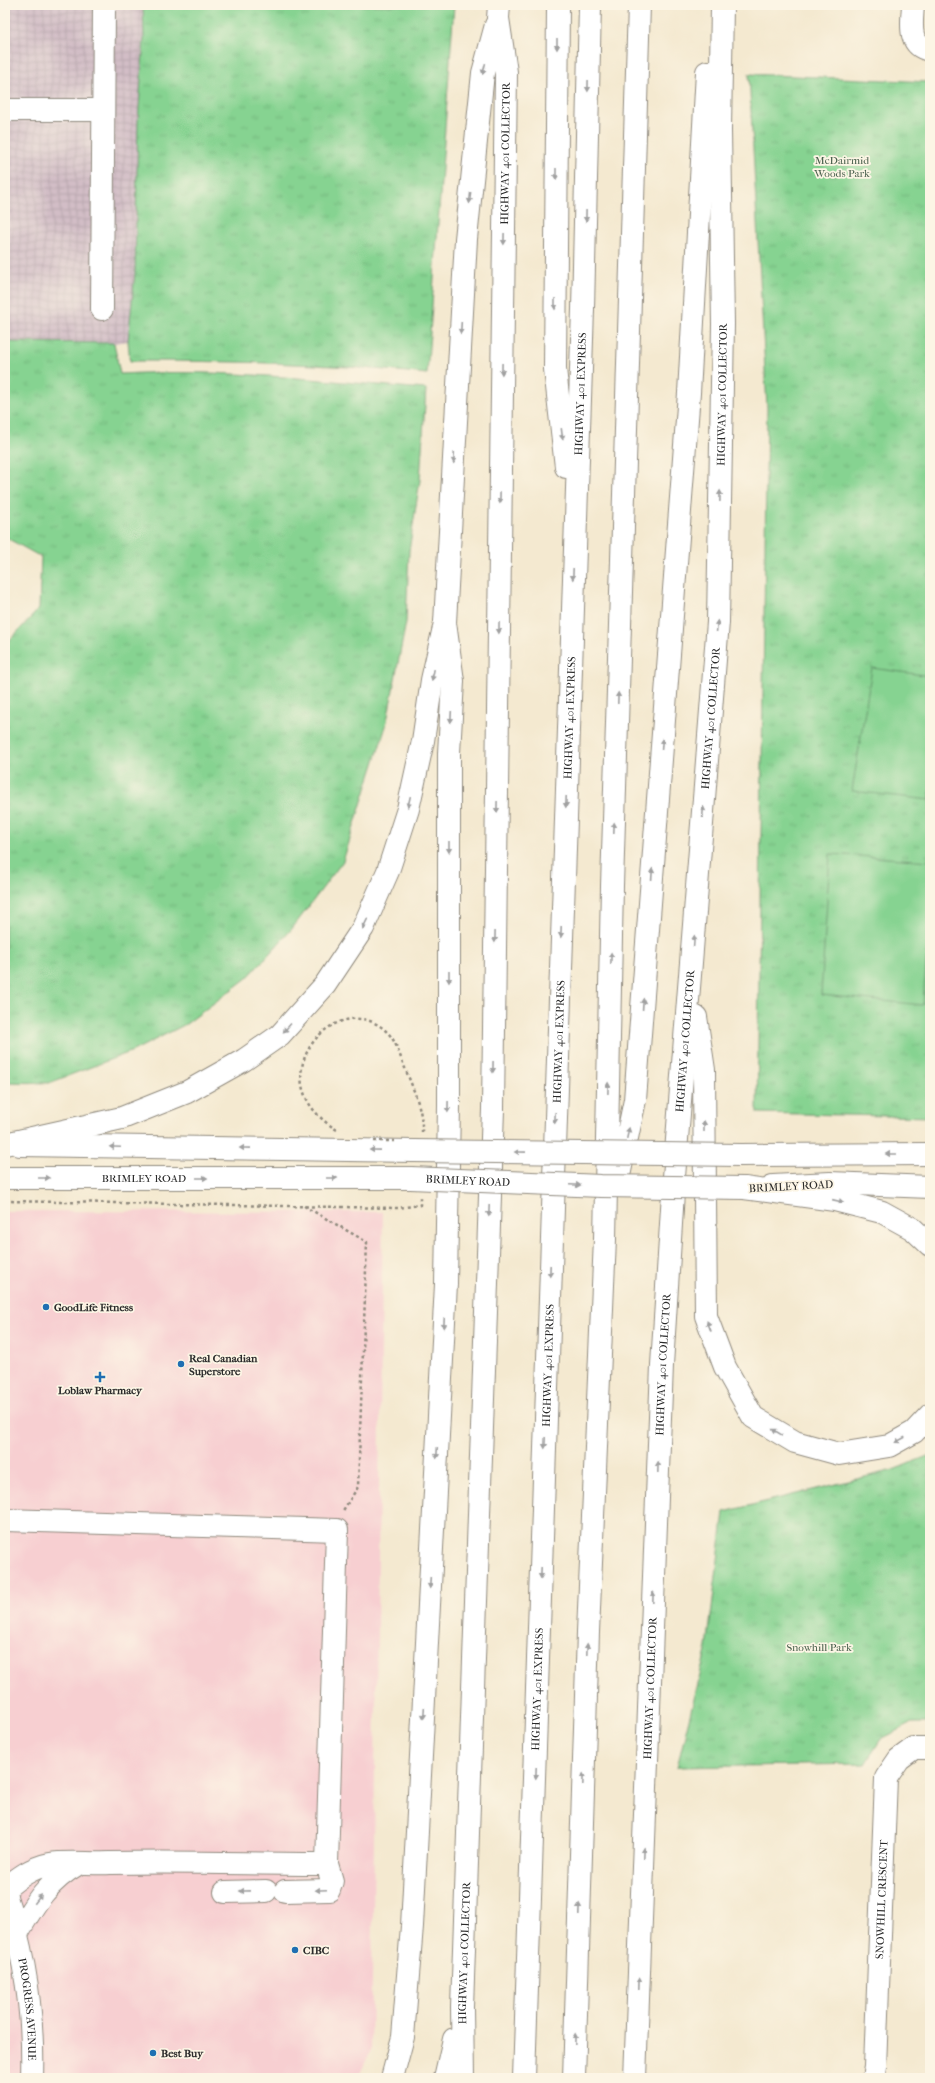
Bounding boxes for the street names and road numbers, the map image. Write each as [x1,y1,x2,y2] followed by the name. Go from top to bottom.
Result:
[498,81,513,225] street label: HIGHWAY 401 COLLECTOR
[715,322,730,466] street label: HIGHWAY 401 COLLECTOR
[572,332,589,456] street label: HIGHWAY 401 EXPRESS
[699,646,723,790] street label: HIGHWAY 401 COLLECTOR
[561,656,578,779] street label: HIGHWAY 401 EXPRESS
[673,969,697,1113] street label: HIGHWAY 401 COLLECTOR
[551,980,568,1103] street label: HIGHWAY 401 EXPRESS
[102,1172,186,1185] street label: BRIMLEY ROAD
[425,1173,510,1189] street label: BRIMLEY ROAD
[749,1178,833,1195] street label: BRIMLEY ROAD
[653,1292,674,1436] street label: HIGHWAY 401 COLLECTOR
[540,1303,557,1427] street label: HIGHWAY 401 EXPRESS
[641,1616,659,1760] street label: HIGHWAY 401 COLLECTOR
[529,1627,546,1751] street label: HIGHWAY 401 EXPRESS
[873,1839,891,1959] street label: SNOWHILL CRESCENT
[456,1881,473,2024] street label: HIGHWAY 401 COLLECTOR
[15,1957,38,2061] street label: PROGRESS AVENUE

